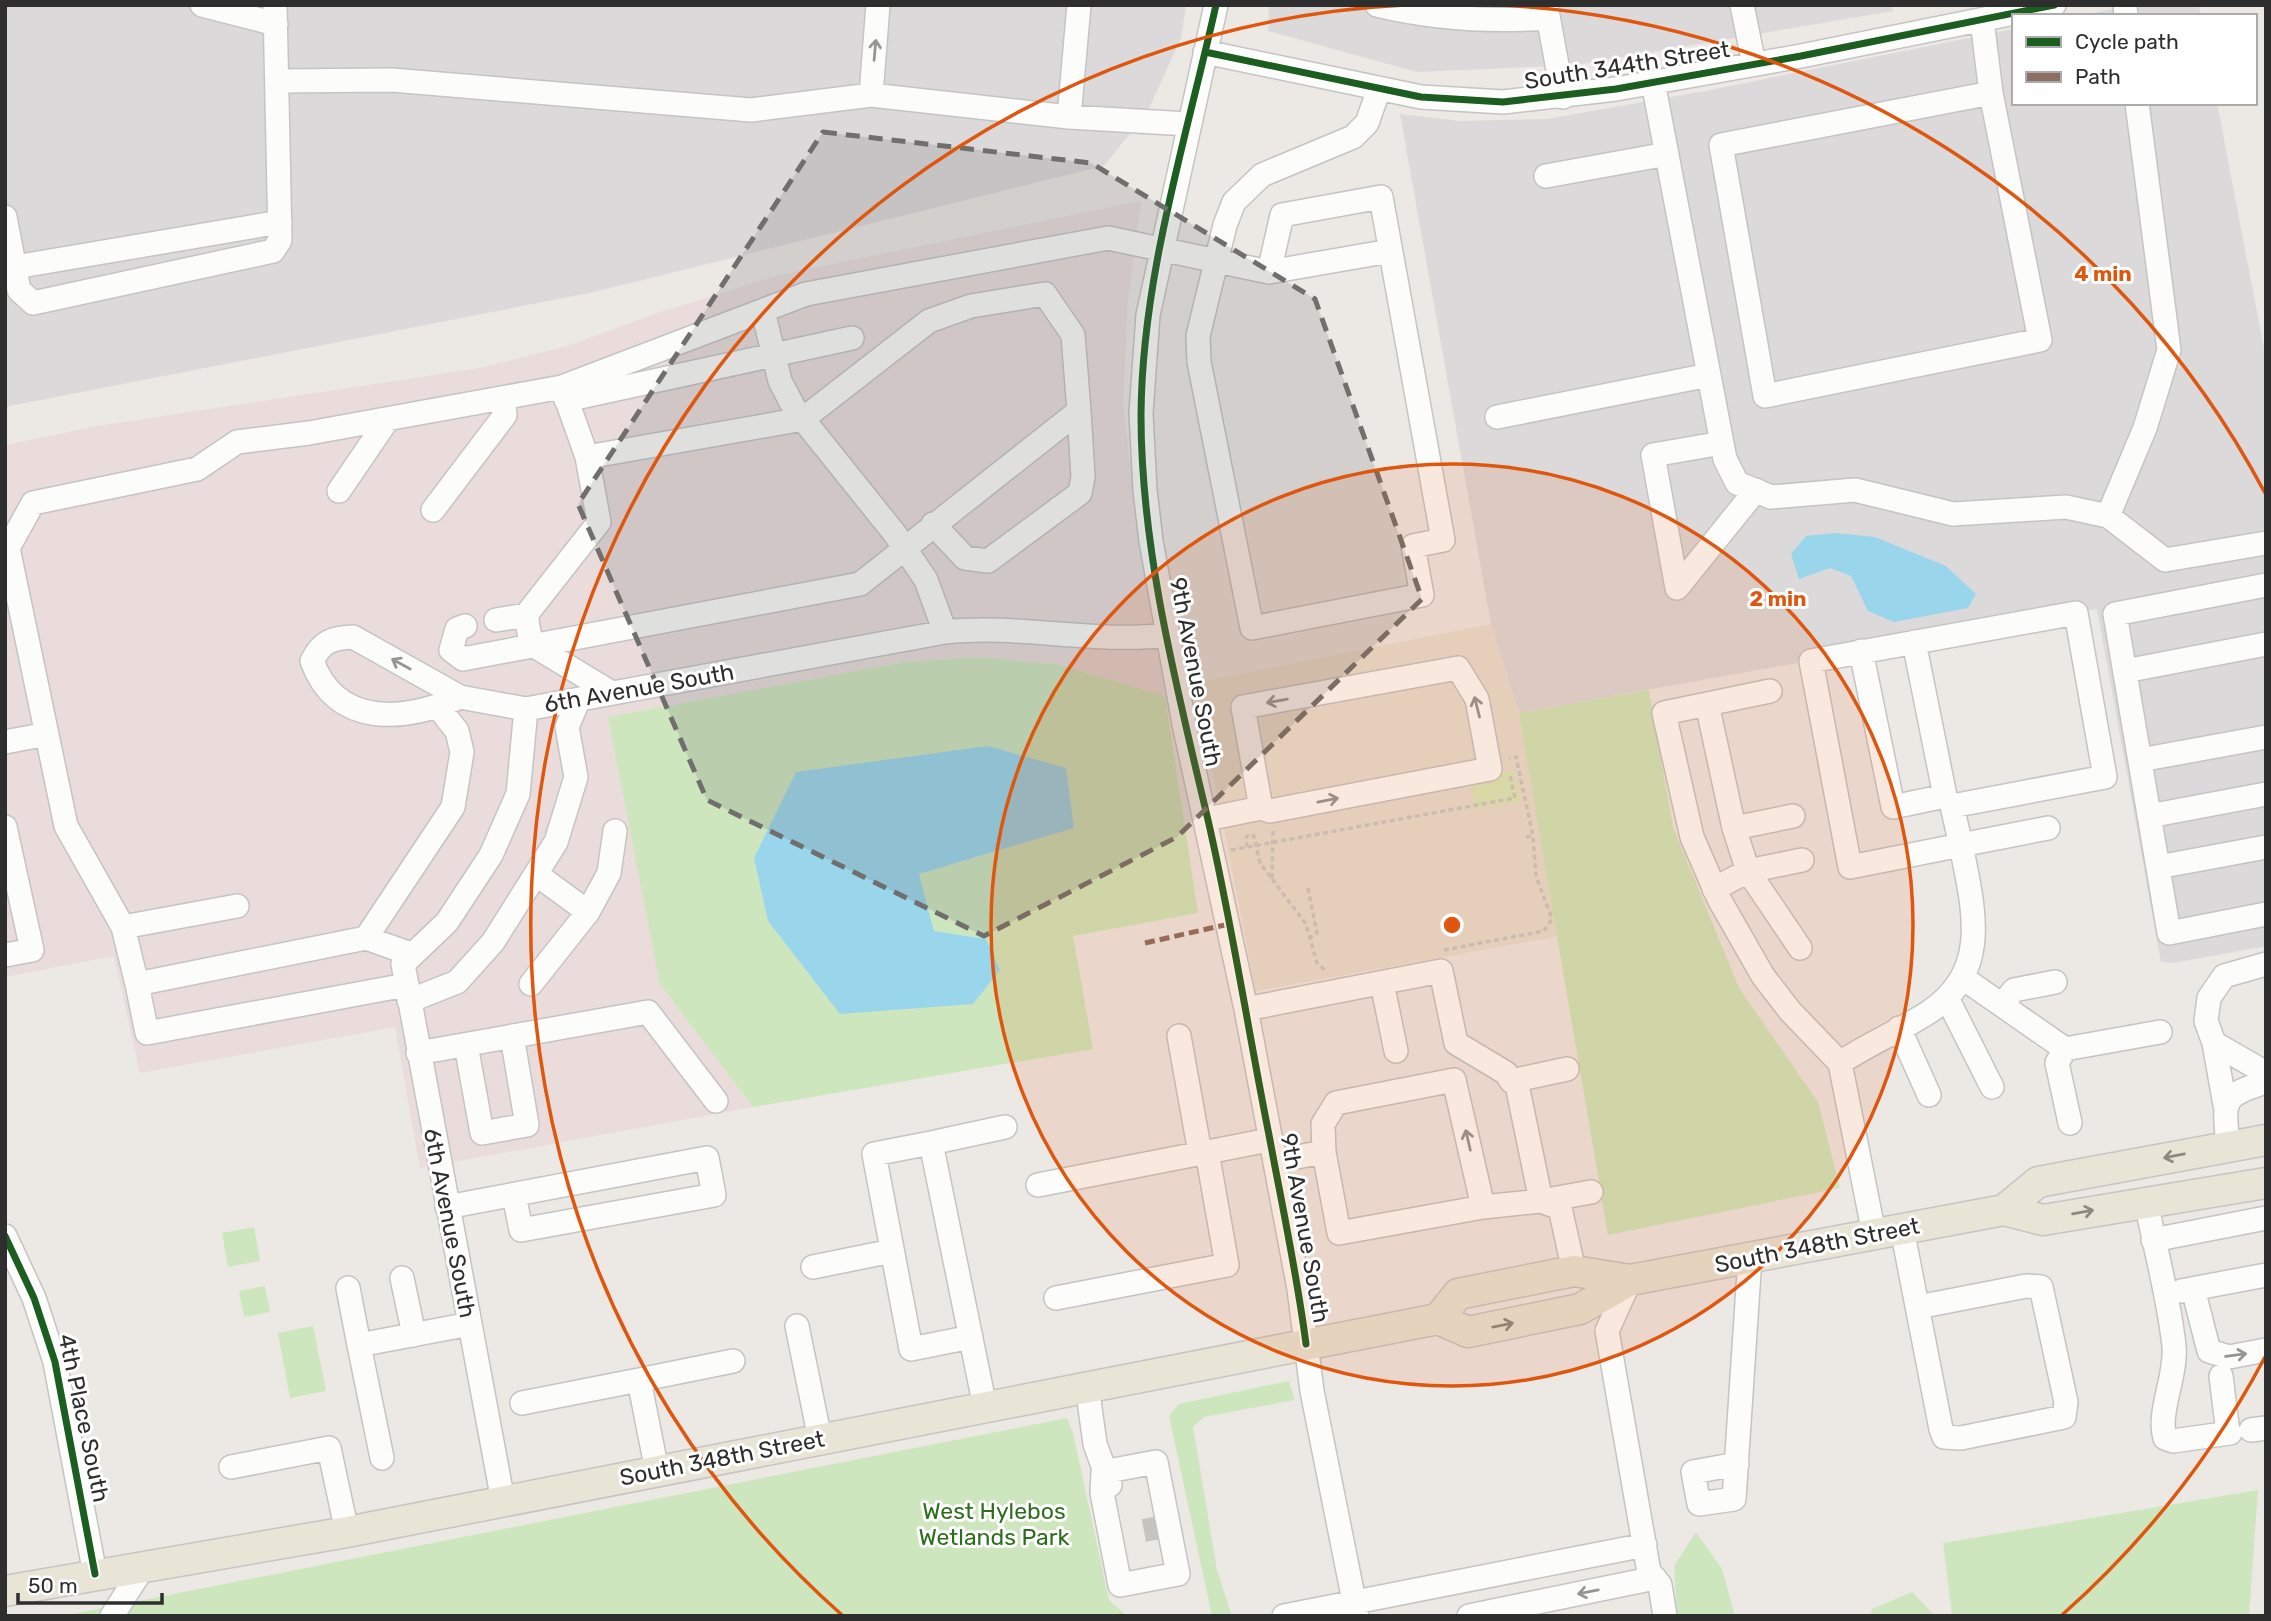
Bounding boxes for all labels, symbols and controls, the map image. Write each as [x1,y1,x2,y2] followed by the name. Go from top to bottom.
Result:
[2012,14,2257,105] legend
[2075,29,2179,54] text: Cycle path
[1522,35,1732,95] street label: South 344th Street
[869,39,882,62] one-way arrow
[2075,64,2121,89] text: Path
[2074,261,2132,286] text: 4 min
[1164,575,1228,769] street label: 9th Avenue South
[1750,586,1806,611] text: 2 min
[391,657,411,671] one-way arrow
[542,658,736,718] street label: 6th Avenue South
[1266,695,1289,708] one-way arrow
[1470,696,1483,719] one-way arrow
[1316,793,1339,806] one-way arrow
[1440,913,1464,937] centre of rings
[418,1126,482,1320] street label: 6th Avenue South
[1461,1129,1474,1152] one-way arrow
[1275,1131,1335,1325] street label: 9th Avenue South
[2163,1150,2186,1164] one-way arrow
[2071,1205,2094,1218] one-way arrow
[1712,1211,1922,1279] street label: South 348th Street
[1491,1317,1514,1331] one-way arrow
[52,1331,116,1505] street label: 4th Place South
[2224,1348,2247,1361] one-way arrow
[617,1424,827,1492] street label: South 348th Street
[919,1497,1070,1551] park label: West Hylebos Wetlands Park
[18,1562,161,1606] scale bar
[28,1573,78,1598] text: 50 m
[1577,1585,1600,1599] one-way arrow

